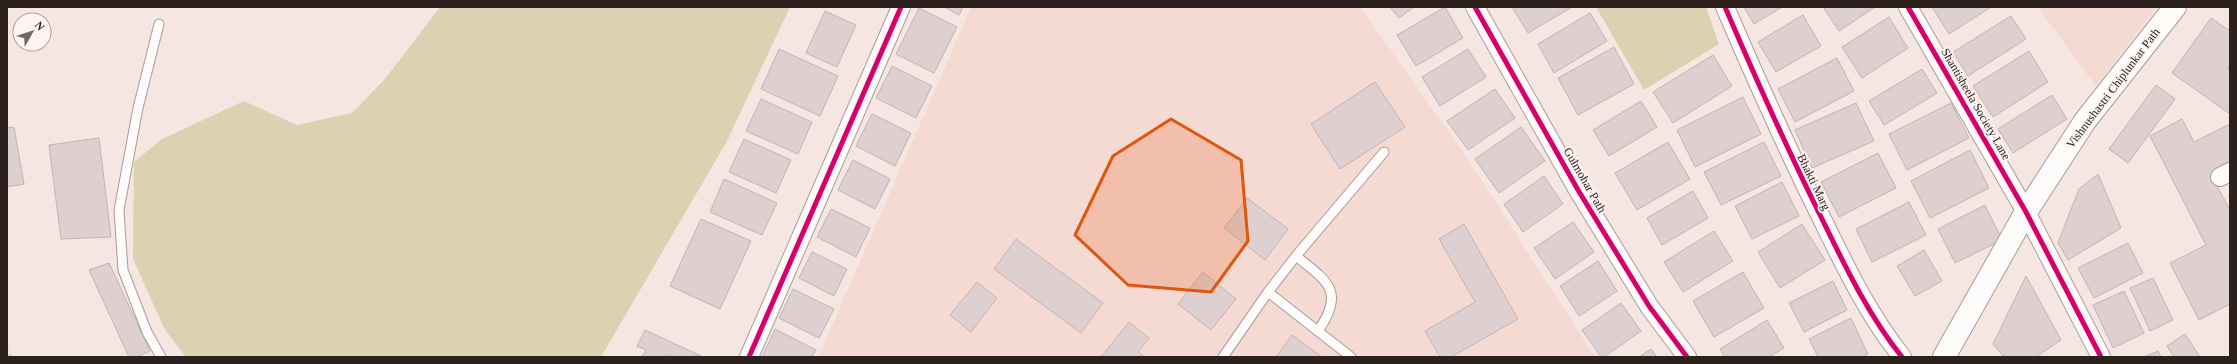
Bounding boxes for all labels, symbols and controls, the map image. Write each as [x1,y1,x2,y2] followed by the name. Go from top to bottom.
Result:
[12,12,52,52] north arrow
[33,19,47,33] text: N
[2063,25,2163,151] street label: Vishnushastri Chiplunkar Path
[1938,46,2014,162] street label: Shantisheela Society Lane
[1561,145,1609,215] street label: Gulmohar Path
[1794,152,1834,212] street label: Bhakti Marg

